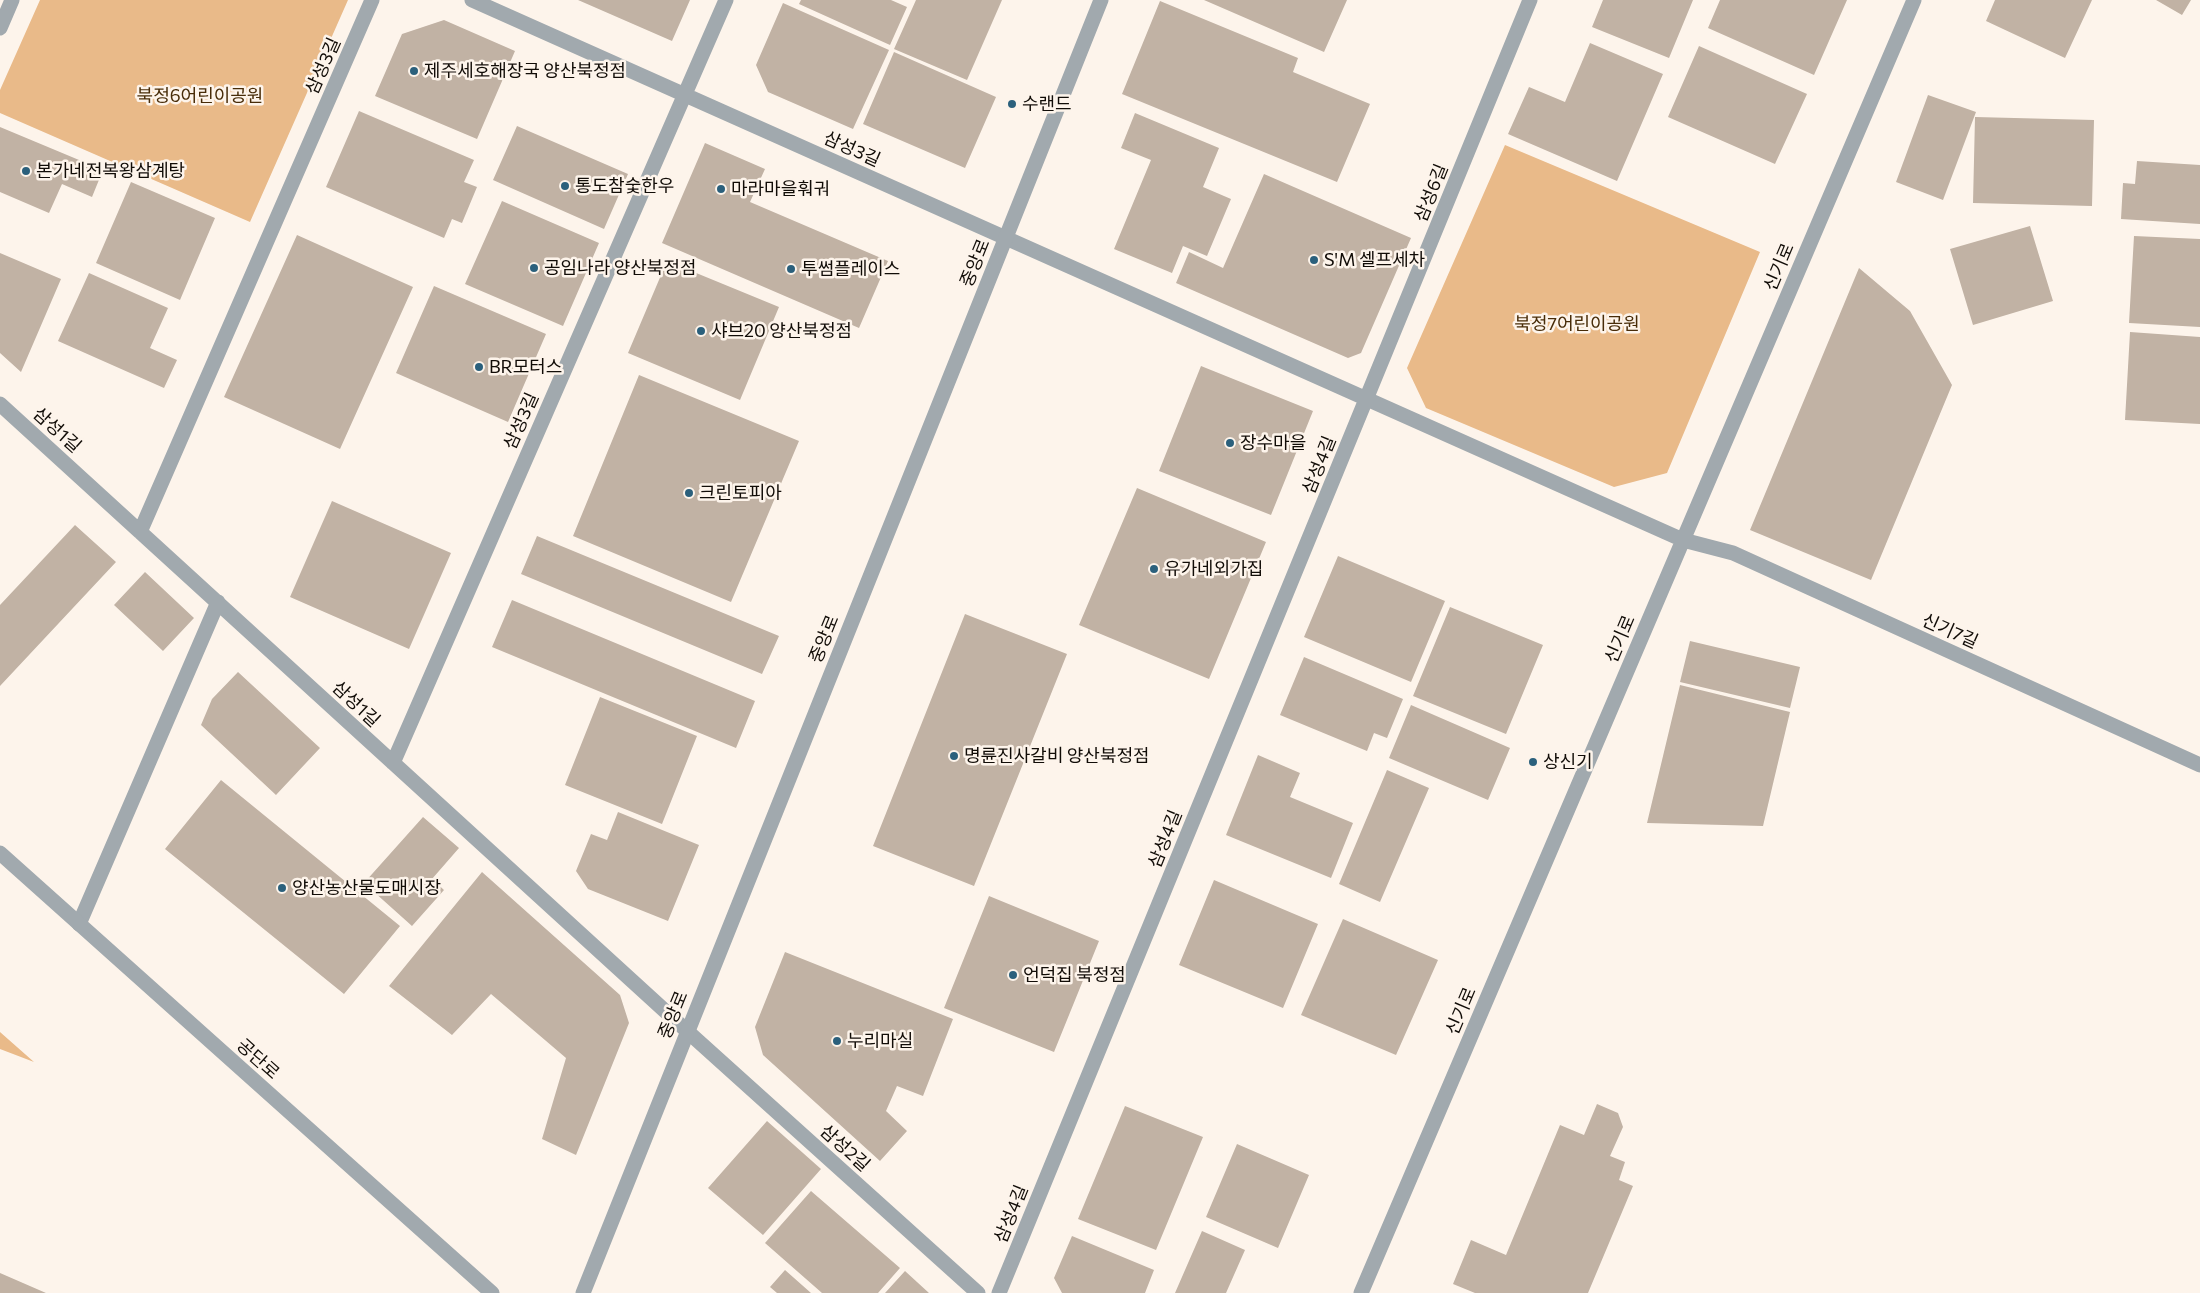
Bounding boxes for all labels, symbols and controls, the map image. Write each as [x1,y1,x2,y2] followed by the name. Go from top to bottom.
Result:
[301,34,345,98] street label: 삼성3길
[424,60,626,82] place label: 제주세호해장국 양산북정점
[408,65,420,77] marker: 제주세호해장국 양산북정점
[137,85,263,107] park label: 북정6어린이공원
[1022,93,1072,115] place label: 수랜드
[1006,98,1018,110] marker: 수랜드
[820,127,884,171] street label: 삼성3길
[36,160,185,182] place label: 본가네전복왕삼계탕
[1410,161,1452,225] street label: 삼성6길
[20,165,32,177] marker: 본가네전복왕삼계탕
[575,175,674,197] place label: 통도참숯한우
[731,178,830,200] place label: 마라마을훠궈
[559,180,571,192] marker: 통도참숯한우
[715,183,727,195] marker: 마라마을훠궈
[956,236,994,290] street label: 중앙로
[1759,240,1799,294] street label: 신기로
[1324,249,1425,271] place label: S'M 셀프세차
[1308,254,1320,266] marker: S'M 셀프세차
[544,257,696,279] place label: 공임나라 양산북정점
[801,258,900,280] place label: 투썸플레이스
[528,262,540,274] marker: 공임나라 양산북정점
[785,263,797,275] marker: 투썸플레이스
[1514,313,1640,335] park label: 북정7어린이공원
[711,320,852,342] place label: 샤브20 양산북정점
[695,325,707,337] marker: 샤브20 양산북정점
[489,356,562,378] place label: BR모터스
[473,361,485,373] marker: BR모터스
[499,389,543,453] street label: 삼성3길
[28,403,86,457] street label: 삼성1길
[1240,432,1306,454] place label: 장수마을
[1298,433,1340,497] street label: 삼성4길
[1224,437,1236,449] marker: 장수마을
[699,482,782,504] place label: 크린토피아
[683,487,695,499] marker: 크린토피아
[1164,558,1263,580] place label: 유가네외가집
[1148,563,1160,575] marker: 유가네외가집
[1919,609,1981,653] street label: 신기7길
[805,612,843,666] street label: 중앙로
[1600,612,1640,666] street label: 신기로
[328,677,384,731] street label: 삼성1길
[964,745,1150,767] place label: 명륜진사갈비 양산북정점
[948,750,960,762] marker: 명륜진사갈비 양산북정점
[1543,751,1593,773] place label: 상신기
[1527,756,1539,768] marker: 상신기
[1144,807,1186,871] street label: 삼성4길
[292,877,441,899] place label: 양산농산물도매시장
[276,882,288,894] marker: 양산농산물도매시장
[1023,964,1126,986] place label: 언덕집 북정점
[1007,969,1019,981] marker: 언덕집 북정점
[1441,984,1481,1038] street label: 신기로
[654,988,692,1042] street label: 중앙로
[847,1030,913,1052] place label: 누리마실
[232,1034,284,1084] street label: 공단로
[831,1035,843,1047] marker: 누리마실
[816,1120,874,1176] street label: 삼성2길
[990,1182,1032,1246] street label: 삼성4길

